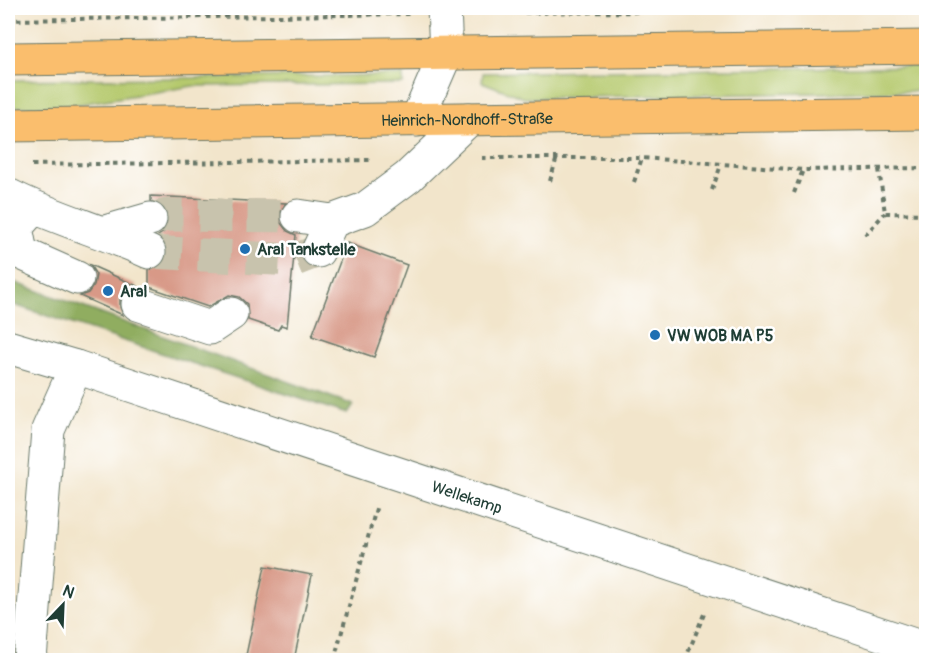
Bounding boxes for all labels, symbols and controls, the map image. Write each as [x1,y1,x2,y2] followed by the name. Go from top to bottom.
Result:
[381,109,553,131] street label: Heinrich-Nordhoff-Straße
[257,240,357,260] place label: Aral Tankstelle
[238,242,252,256] marker: Aral Tankstelle
[120,282,148,302] place label: Aral
[101,284,115,298] marker: Aral
[667,326,774,346] place label: VW WOB MA P5
[648,328,662,342] marker: VW WOB MA P5
[429,477,505,519] street label: Wellekamp
[33,575,93,635] north arrow
[60,581,78,604] text: N

